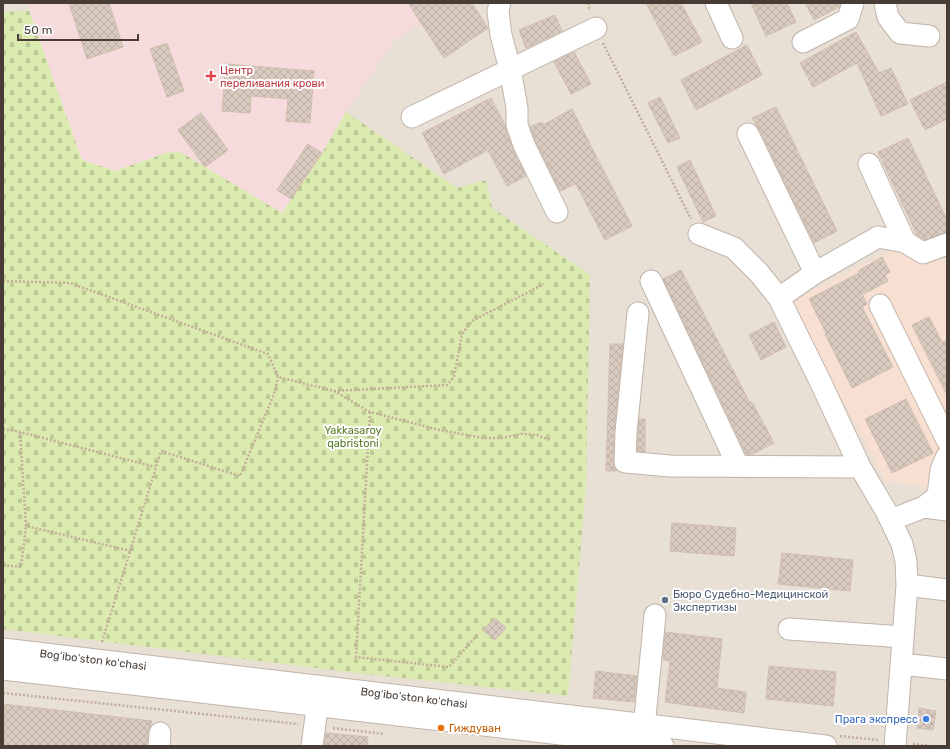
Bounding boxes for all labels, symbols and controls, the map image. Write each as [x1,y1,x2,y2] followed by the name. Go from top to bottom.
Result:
[18,16,138,42] scale bar
[24,23,52,37] text: 50 m
[220,64,324,90] place label: Центр переливания крови
[205,70,217,82] marker: Центр переливания крови
[324,424,382,450] park label: Yakkasaroy qabristoni
[673,588,828,614] place label: Бюро Судебно-Медицинской Экспертизы
[660,595,670,605] marker: Бюро Судебно-Медицинской Экспертизы
[39,647,147,673] street label: Bogʻiboʻston koʻchasi
[360,685,468,711] street label: Bogʻiboʻston koʻchasi
[835,713,918,726] place label: Прага экспресс
[921,714,931,724] marker: Прага экспресс
[449,722,501,735] place label: Гиждуван
[436,723,446,733] marker: Гиждуван

